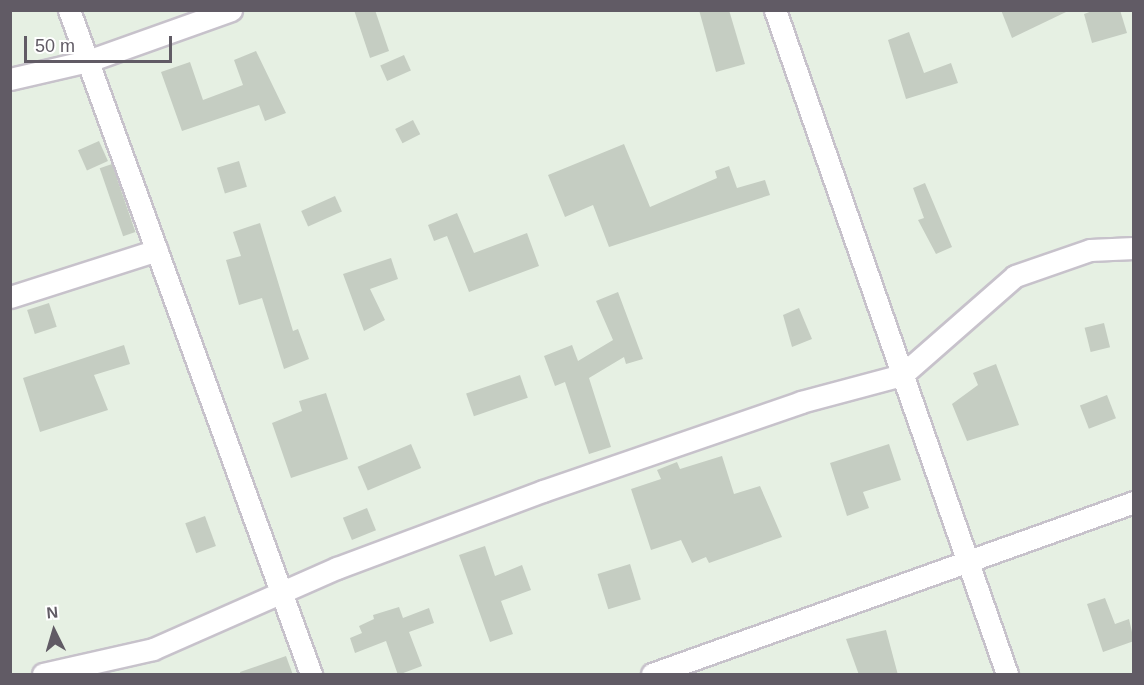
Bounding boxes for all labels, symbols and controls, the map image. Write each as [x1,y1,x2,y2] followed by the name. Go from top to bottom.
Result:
[27,24,176,62] scale bar
[35,36,75,56] text: 50 m
[24,601,84,661] north arrow
[46,604,59,622] text: N

